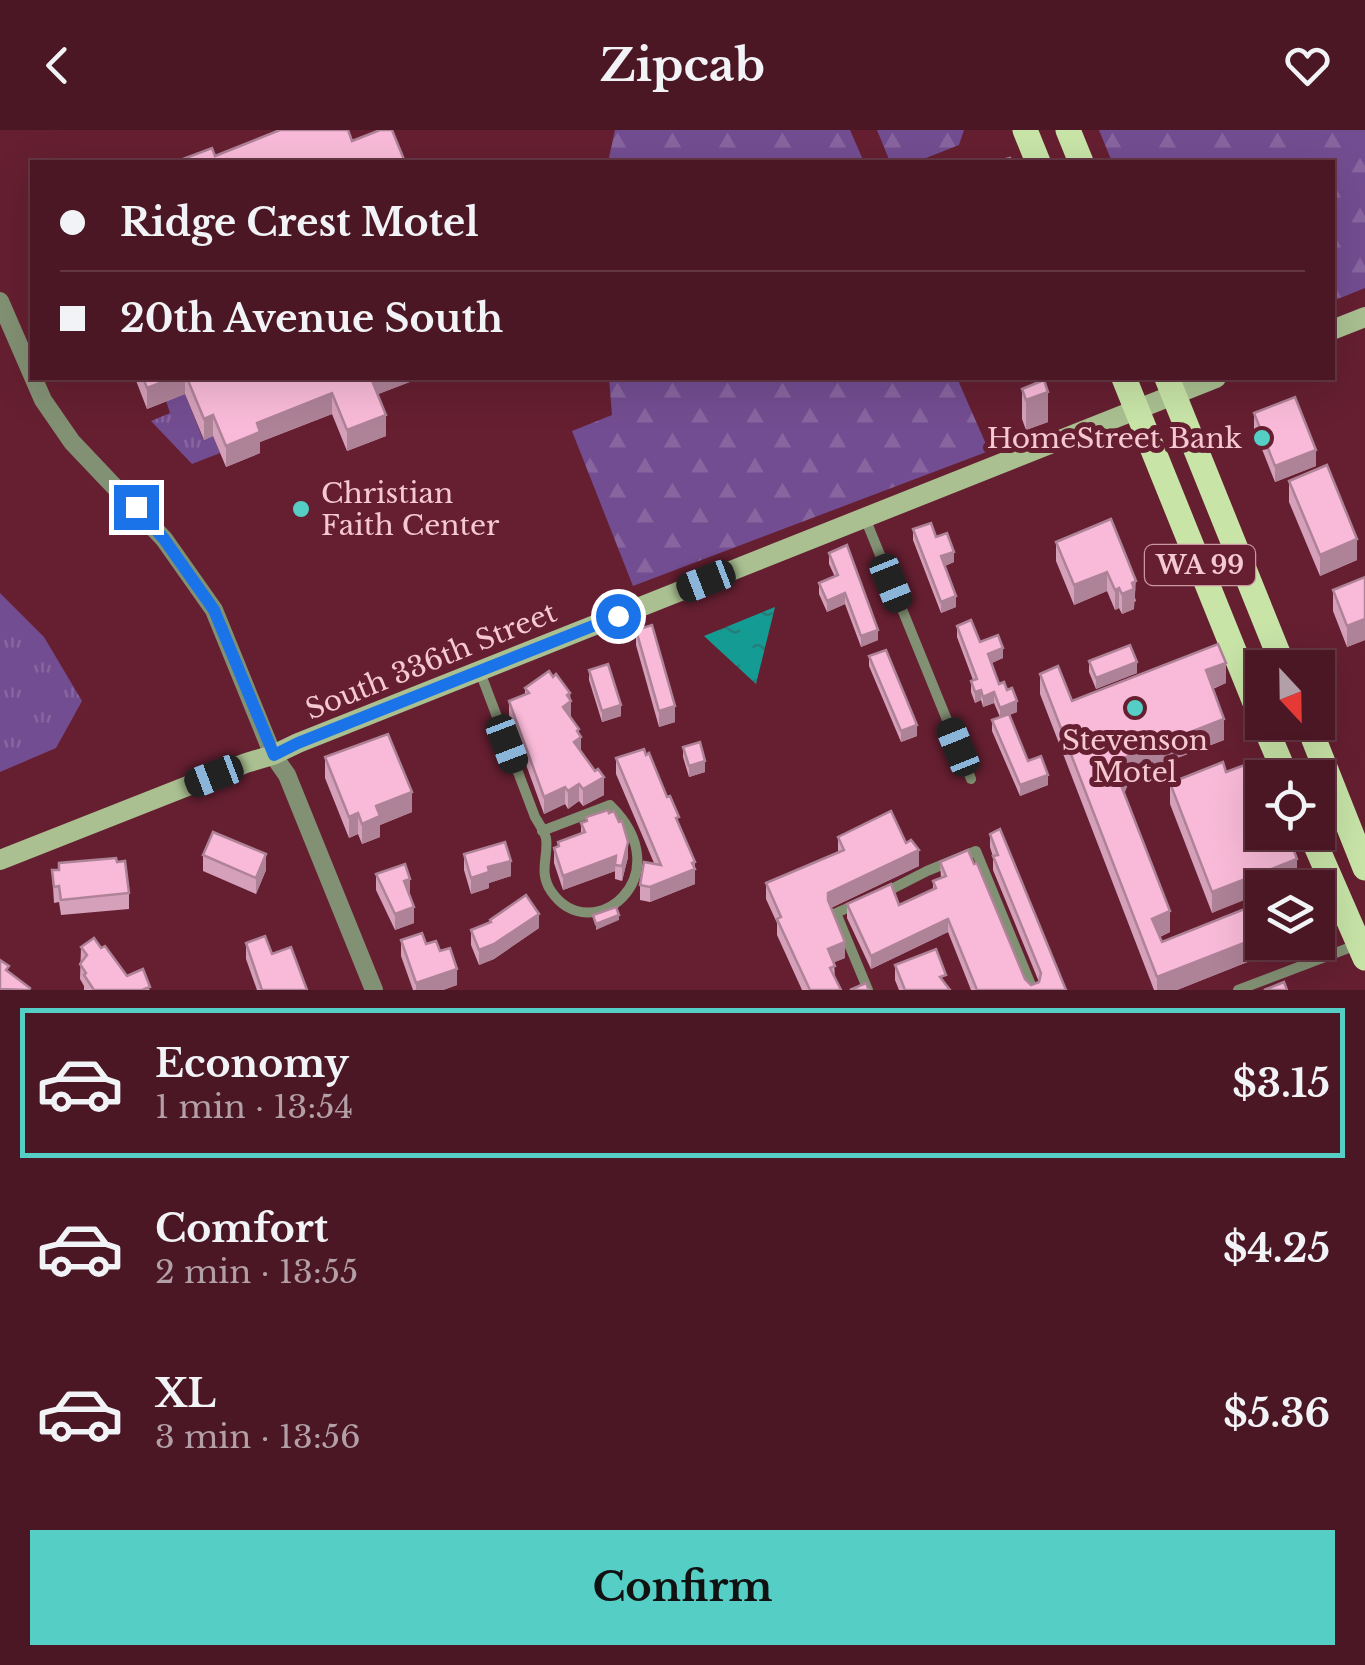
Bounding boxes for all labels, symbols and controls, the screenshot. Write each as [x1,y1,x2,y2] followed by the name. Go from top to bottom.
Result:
[600,37,765,93] text: Zipcab
[30,38,85,93] icon: back
[1280,38,1335,93] icon: heart
[120,199,479,246] text: Ridge Crest Motel
[120,295,503,342] text: 20th Avenue South
[987,421,1243,456] place label: HomeStreet Bank
[1251,427,1273,449] marker: HomeStreet Bank
[321,476,500,543] place label: Christian Faith Center
[114,485,159,530] route end
[290,498,312,520] marker: Christian Faith Center
[1145,545,1255,585] road number: WA 99
[866,550,916,616] car
[673,556,739,606] car
[300,594,562,727] street label: South 336th Street
[596,594,641,639] route start
[1245,650,1335,740] north arrow
[1245,650,1335,960] map controls
[1124,697,1146,719] marker: Stevenson Motel
[482,711,532,777] car
[933,714,983,780] car
[1062,723,1208,790] place label: Stevenson Motel
[181,751,247,801] car
[1245,760,1335,850] button: locate
[1245,870,1335,960] button: layers
[35,1038,125,1128] icon: car
[155,1040,349,1087] text: Economy
[1232,1060,1330,1107] text: $3.15
[155,1087,353,1127] text: 1 min · 13:54
[35,1203,125,1293] icon: car
[155,1205,328,1252] text: Comfort
[1223,1225,1330,1272] text: $4.25
[155,1252,358,1292] text: 2 min · 13:55
[35,1368,125,1458] icon: car
[155,1370,216,1417] text: XL
[1223,1390,1330,1437] text: $5.36
[155,1417,361,1457] text: 3 min · 13:56
[30,1530,1335,1645] button: Confirm

